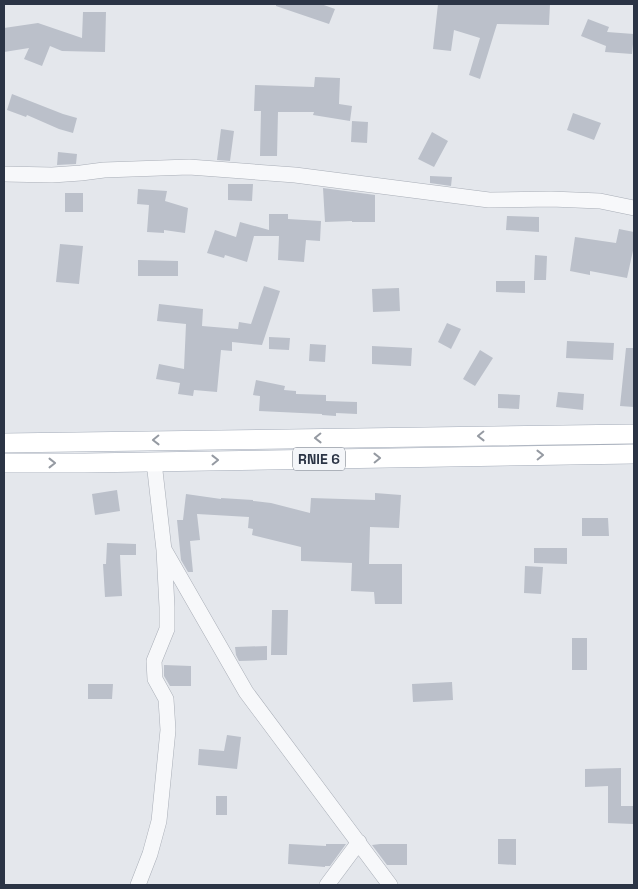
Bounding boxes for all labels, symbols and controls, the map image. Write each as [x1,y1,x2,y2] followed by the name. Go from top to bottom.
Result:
[476,431,484,441] one-way arrow
[314,433,322,443] one-way arrow
[151,435,159,445] one-way arrow
[293,448,345,470] road number: RNIE 6
[536,450,544,460] one-way arrow
[374,453,382,463] one-way arrow
[212,455,219,465] one-way arrow
[49,458,57,468] one-way arrow

